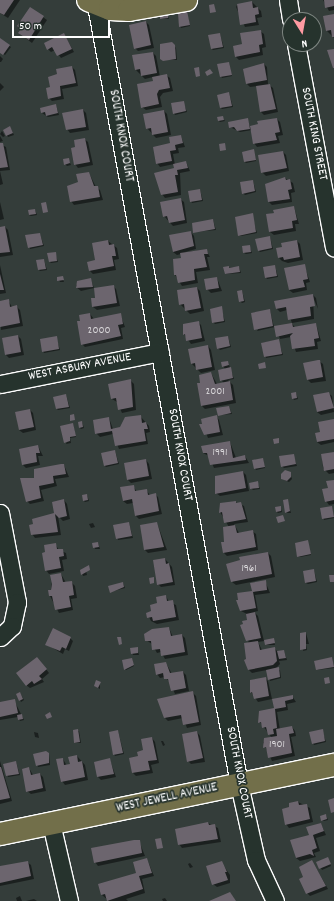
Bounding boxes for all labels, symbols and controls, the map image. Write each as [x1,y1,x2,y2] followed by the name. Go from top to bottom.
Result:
[14,12,112,38] scale bar
[282,12,322,52] north arrow
[19,18,42,35] text: 50 m
[300,34,308,51] text: N
[296,86,330,182] street label: SOUTH KING STREET
[104,89,136,183] street label: SOUTH KNOX COURT
[88,324,110,338] house number: 2000
[27,350,133,386] street label: WEST ASBURY AVENUE
[205,385,225,399] house number: 2001
[163,408,195,502] street label: SOUTH KNOX COURT
[213,446,227,460] house number: 1991
[241,562,257,576] house number: 1961
[221,726,255,820] street label: SOUTH KNOX COURT
[269,738,285,752] house number: 1901
[115,781,219,817] street label: WEST JEWELL AVENUE

